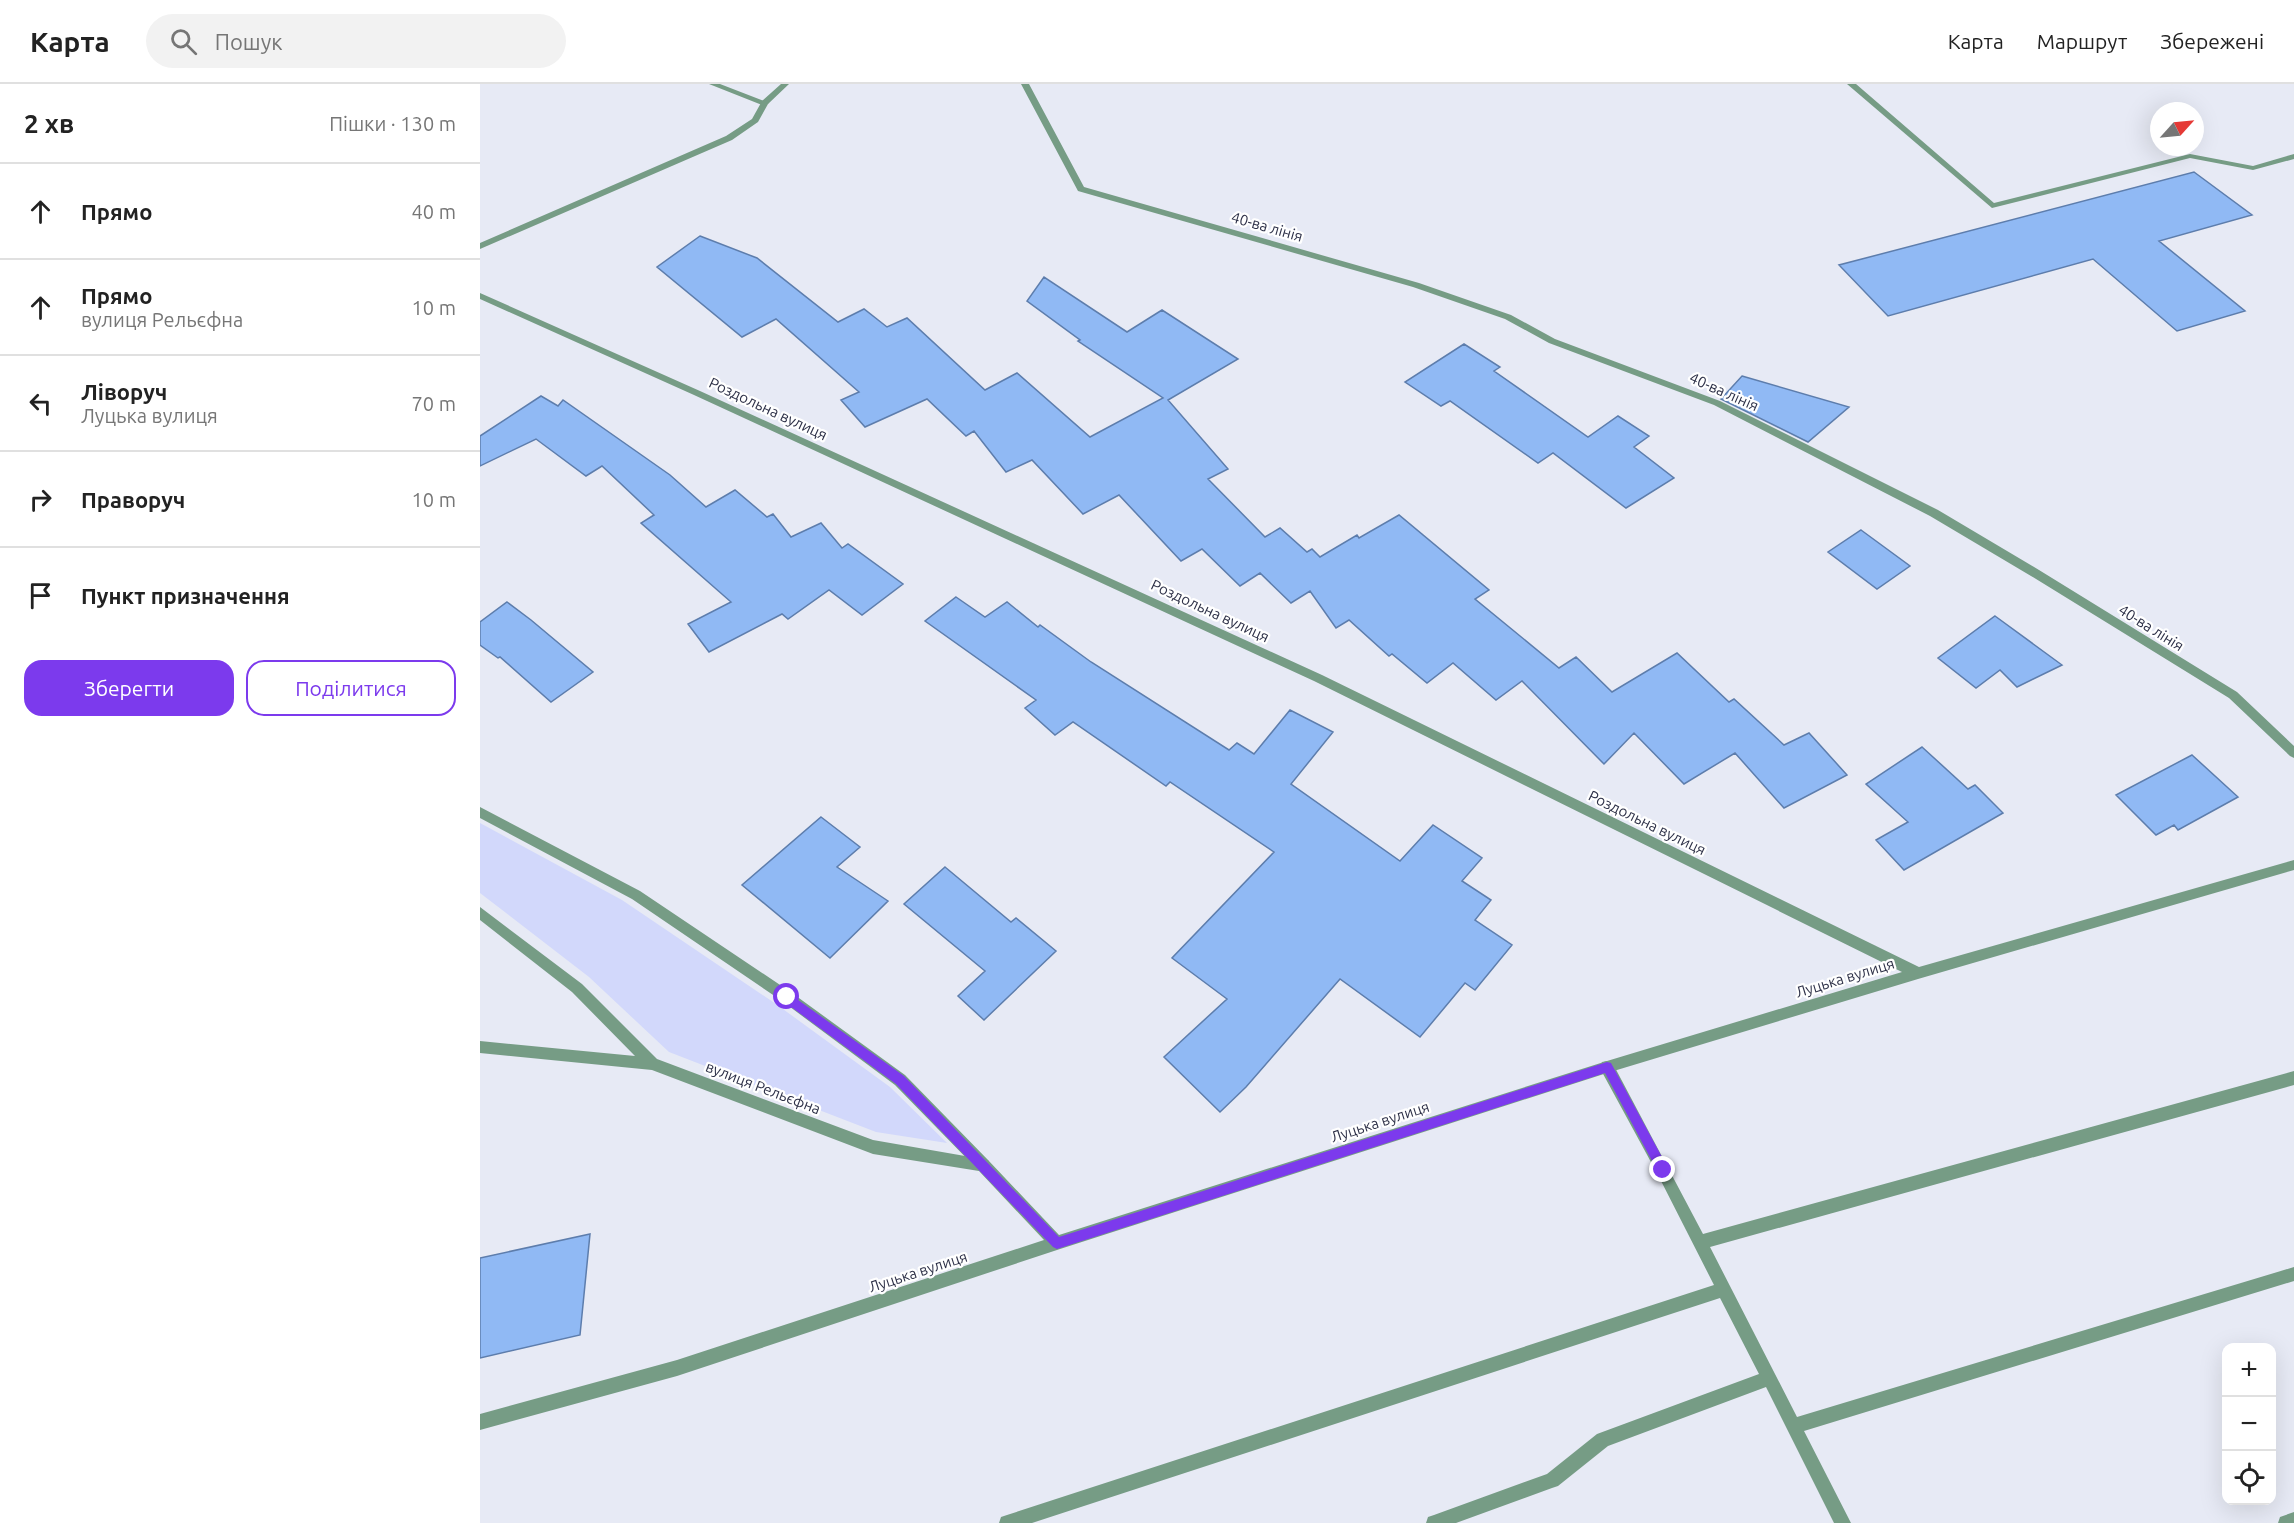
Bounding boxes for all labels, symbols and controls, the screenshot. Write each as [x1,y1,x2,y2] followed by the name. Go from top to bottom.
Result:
[146,14,566,68] search box
[167,25,200,58] icon: search
[30,26,110,57] text: Карта
[215,29,283,54] text: Пошук
[1948,29,2004,53] text: Карта
[2037,29,2127,53] text: Маршрут
[2160,29,2264,53] text: Збережені
[2150,102,2204,156] north arrow
[24,109,74,138] text: 2 хв
[329,112,456,135] text: Пішки · 130 m
[24,195,57,228] icon: ahead
[81,199,152,224] text: Прямо
[412,200,456,223] text: 40 m
[1229,208,1305,245] street label: 40-ва лінія
[81,283,152,308] text: Прямо
[24,291,57,324] icon: ahead
[412,296,456,319] text: 10 m
[81,308,243,331] text: вулиця Рельєфна
[1687,369,1761,414] street label: 40-ва лінія
[706,374,830,443] street label: Роздольна вулиця
[81,379,167,404] text: Ліворуч
[24,387,57,420] icon: left
[412,392,456,415] text: 70 m
[81,404,218,427] text: Луцька вулиця
[24,483,57,516] icon: right
[81,487,185,512] text: Праворуч
[412,488,456,511] text: 10 m
[1148,576,1272,645] street label: Роздольна вулиця
[24,579,57,612] icon: arrive
[81,583,290,608] text: Пункт призначення
[2116,601,2187,654] street label: 40-ва лінія
[24,660,234,716] button: Зберегти
[246,660,456,716] button: Поділитися
[1586,787,1709,858] street label: Роздольна вулиця
[1793,954,1896,1001] street label: Луцька вулиця
[773,983,799,1009] route start
[703,1058,823,1117] street label: вулиця Рельєфна
[1328,1098,1431,1145] street label: Луцька вулиця
[1649,1156,1675,1182] route end
[866,1248,969,1295] street label: Луцька вулиця
[2222,1343,2276,1505] map controls
[2222,1343,2276,1397] button: +
[2222,1397,2276,1451] button: −
[2222,1451,2276,1505] button: locate

